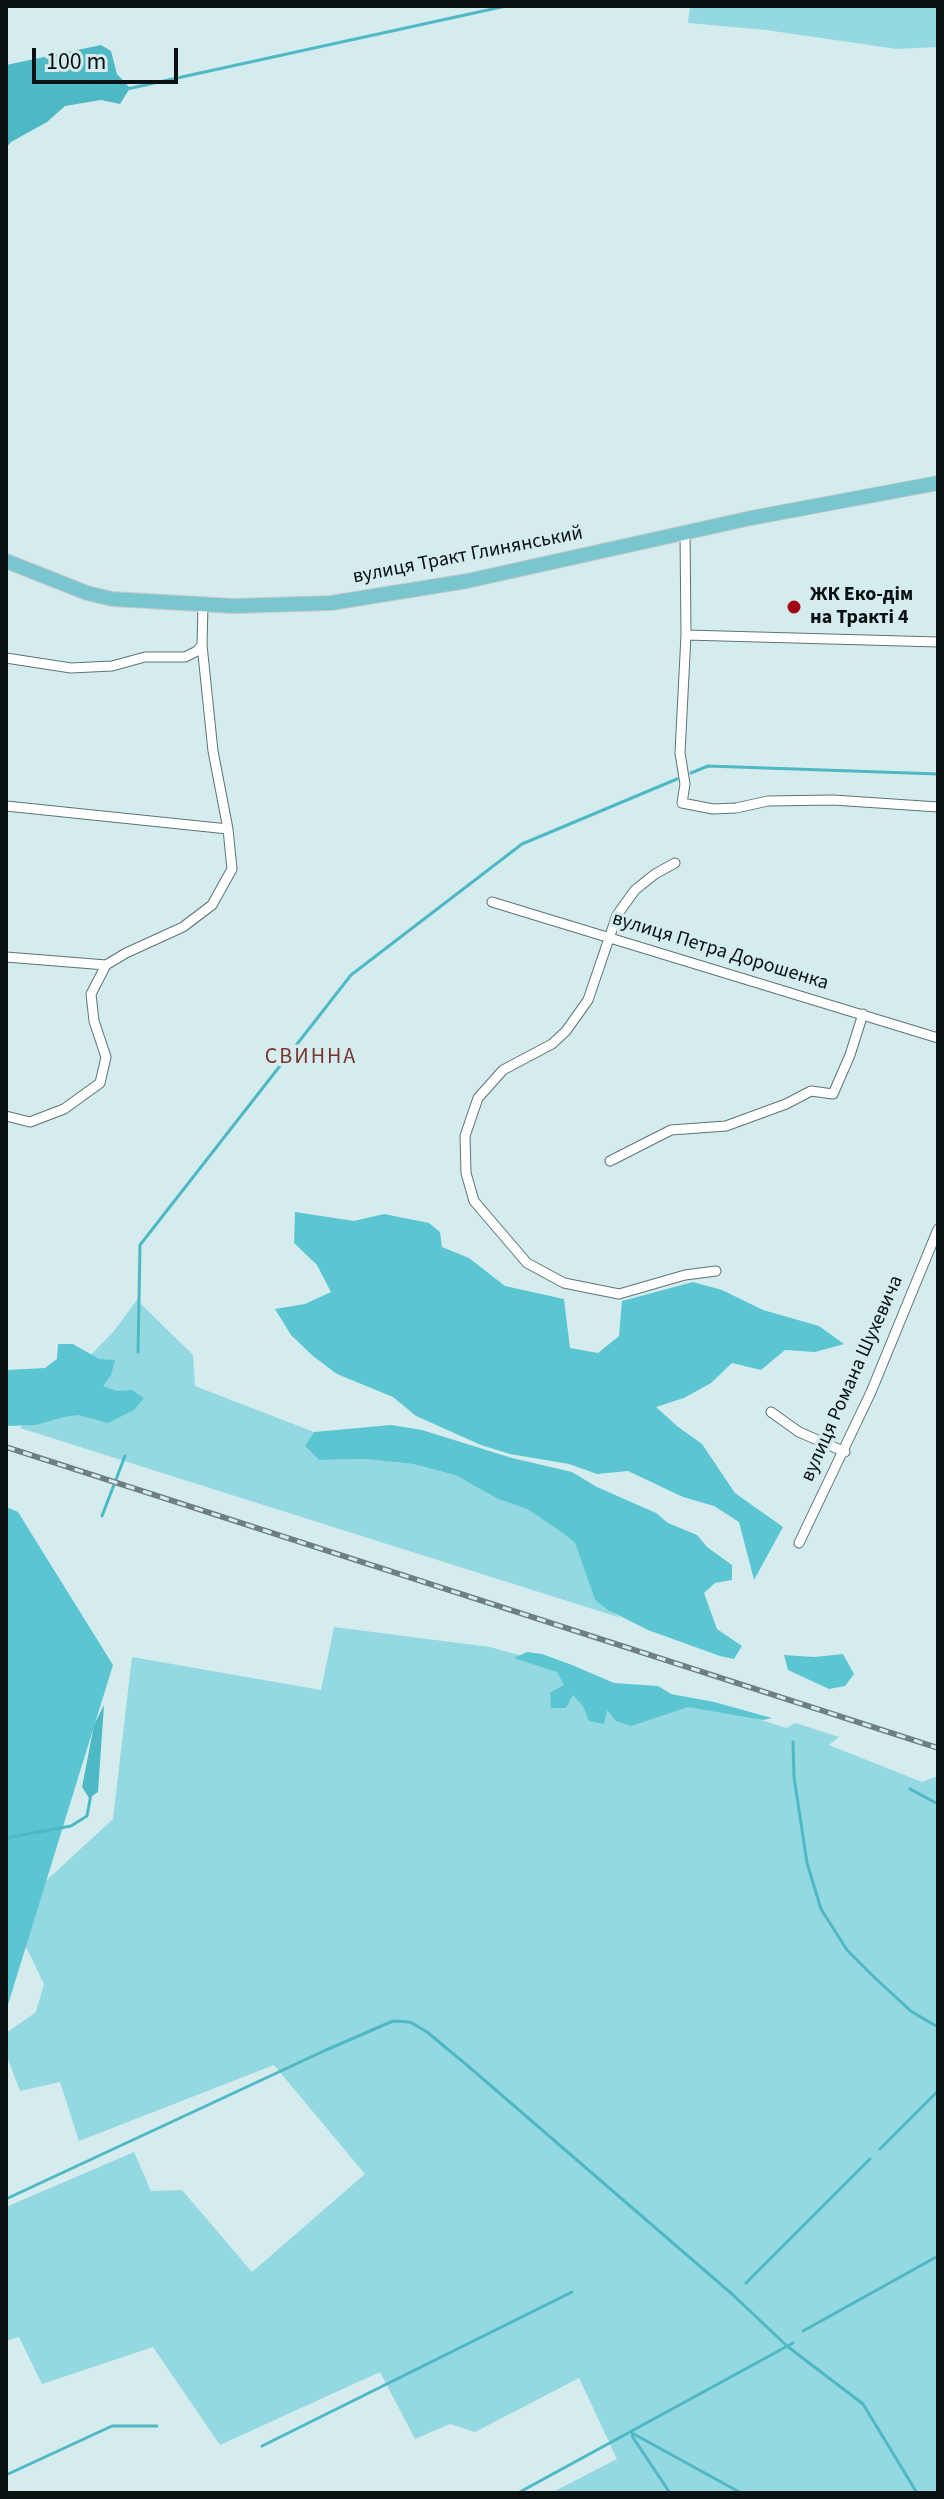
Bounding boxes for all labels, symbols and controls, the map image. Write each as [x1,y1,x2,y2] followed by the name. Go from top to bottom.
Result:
[36,32,182,82] scale bar
[46,44,106,79] text: 100 m
[351,522,585,590] street label: вулиця Тракт Глинянський
[810,584,913,631] place label: ЖК Еко-дім на Тракті 4
[785,598,803,616] marker: ЖК Еко-дім на Тракті 4
[609,908,831,996] street label: вулиця Петра Дорошенка
[265,1045,357,1071] district label: СВИННА
[797,1272,909,1486] street label: вулиця Романа Шухевича

